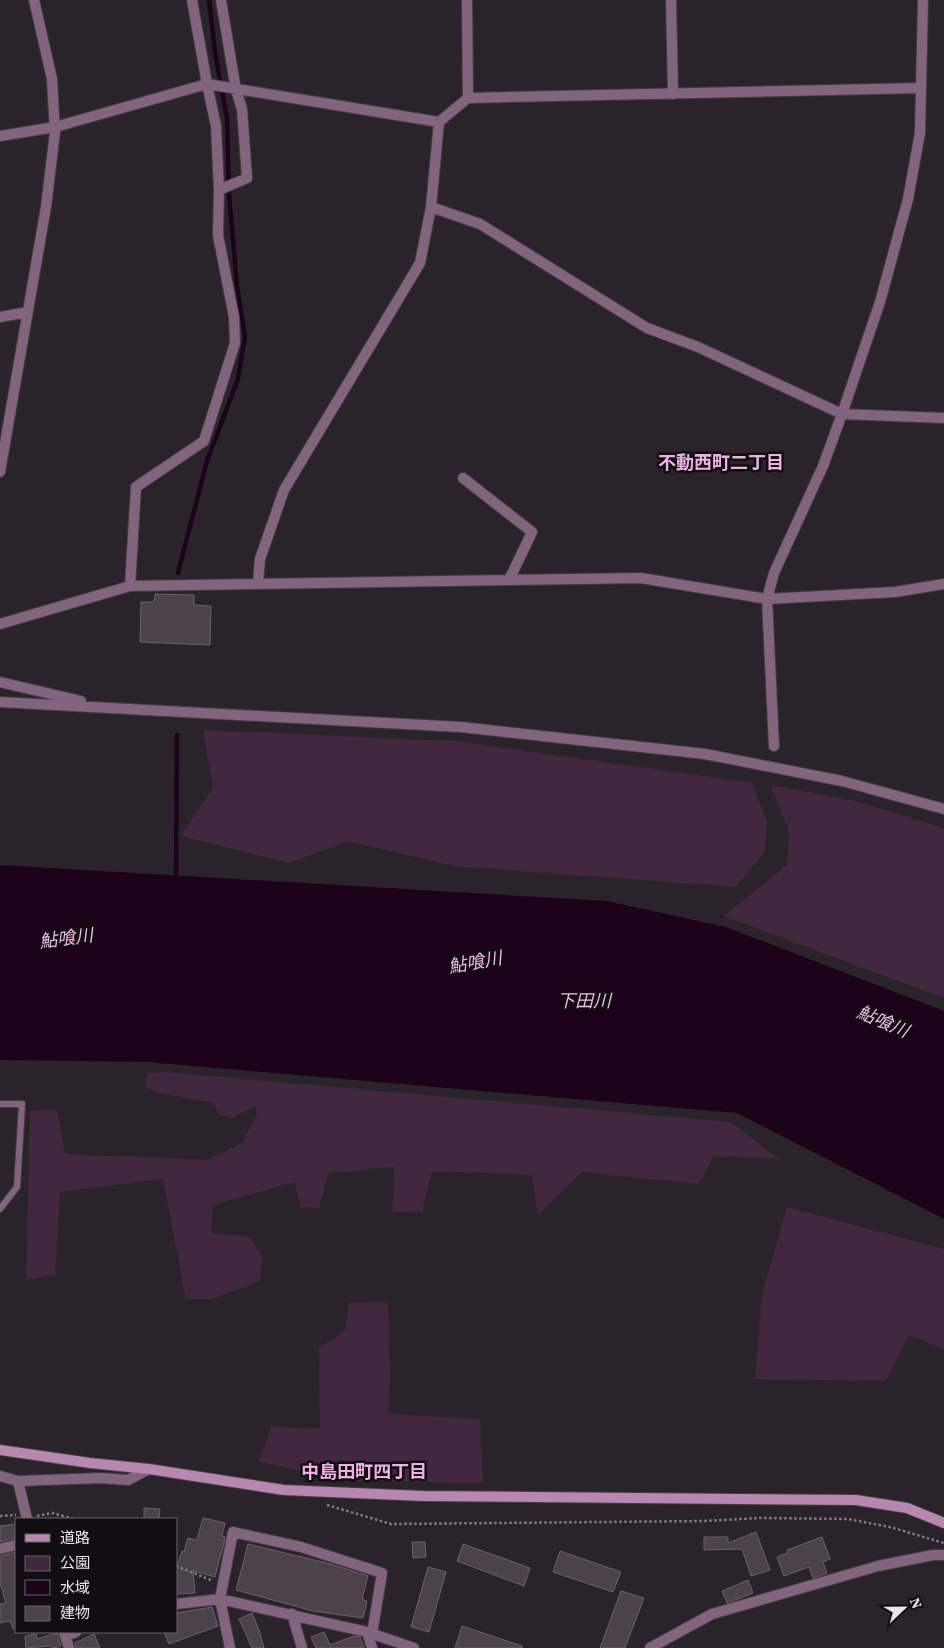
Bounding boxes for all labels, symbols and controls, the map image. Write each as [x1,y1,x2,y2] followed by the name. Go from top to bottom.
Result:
[658,450,784,475] district label: 不動西町二丁目
[38,922,96,954] water label: 鮎喰川
[446,945,506,979] water label: 鮎喰川
[557,988,613,1013] water label: 下田川
[853,999,915,1044] water label: 鮎喰川
[301,1459,427,1484] district label: 中島田町四丁目
[15,1518,178,1633] legend
[60,1527,90,1548] text: 道路
[60,1552,90,1573] text: 公園
[60,1577,90,1598] text: 水域
[879,1583,929,1633] north arrow
[905,1595,927,1612] text: N
[60,1602,90,1623] text: 建物

